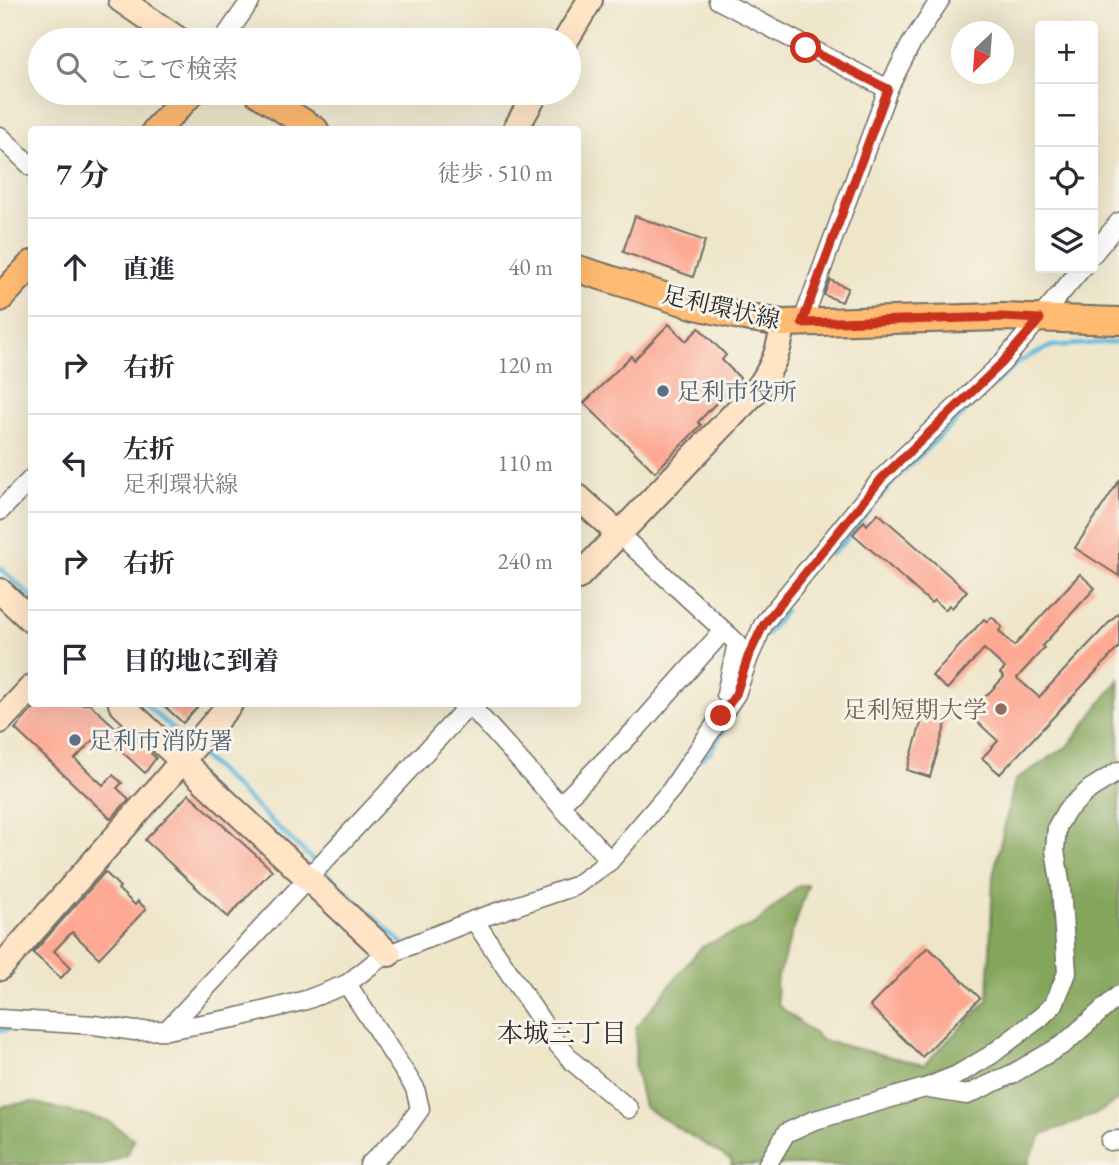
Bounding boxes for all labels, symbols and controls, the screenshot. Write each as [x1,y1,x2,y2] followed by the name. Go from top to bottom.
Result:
[951,21,1014,84] north arrow
[1035,21,1098,273] map controls
[1035,21,1098,84] button: +
[28,28,581,105] search box
[790,32,821,63] route start
[52,48,90,86] icon: search
[108,52,238,86] text: ここで検索
[1035,84,1098,147] button: −
[1035,147,1098,210] button: locate
[56,155,109,194] text: 7 分
[438,158,553,188] text: 徒歩 · 510 m
[1035,210,1098,273] button: layers
[56,248,94,286] icon: ahead
[123,252,175,286] text: 直進
[508,252,553,282] text: 40 m
[659,278,783,336] street label: 足利環状線
[56,346,94,384] icon: right
[123,350,175,384] text: 右折
[497,350,553,380] text: 120 m
[677,376,797,407] place label: 足利市役所
[655,383,671,399] marker: 足利市役所
[123,432,175,466] text: 左折
[56,444,94,482] icon: left
[497,448,553,478] text: 110 m
[123,469,238,499] text: 足利環状線
[56,542,94,580] icon: right
[123,546,175,580] text: 右折
[497,546,553,576] text: 240 m
[56,640,94,678] icon: arrive
[123,644,279,678] text: 目的地に到着
[843,694,987,725] place label: 足利短期大学
[705,700,736,731] route end
[993,701,1009,717] marker: 足利短期大学
[89,725,233,756] place label: 足利市消防署
[67,732,83,748] marker: 足利市消防署
[497,1016,627,1050] district label: 本城三丁目

